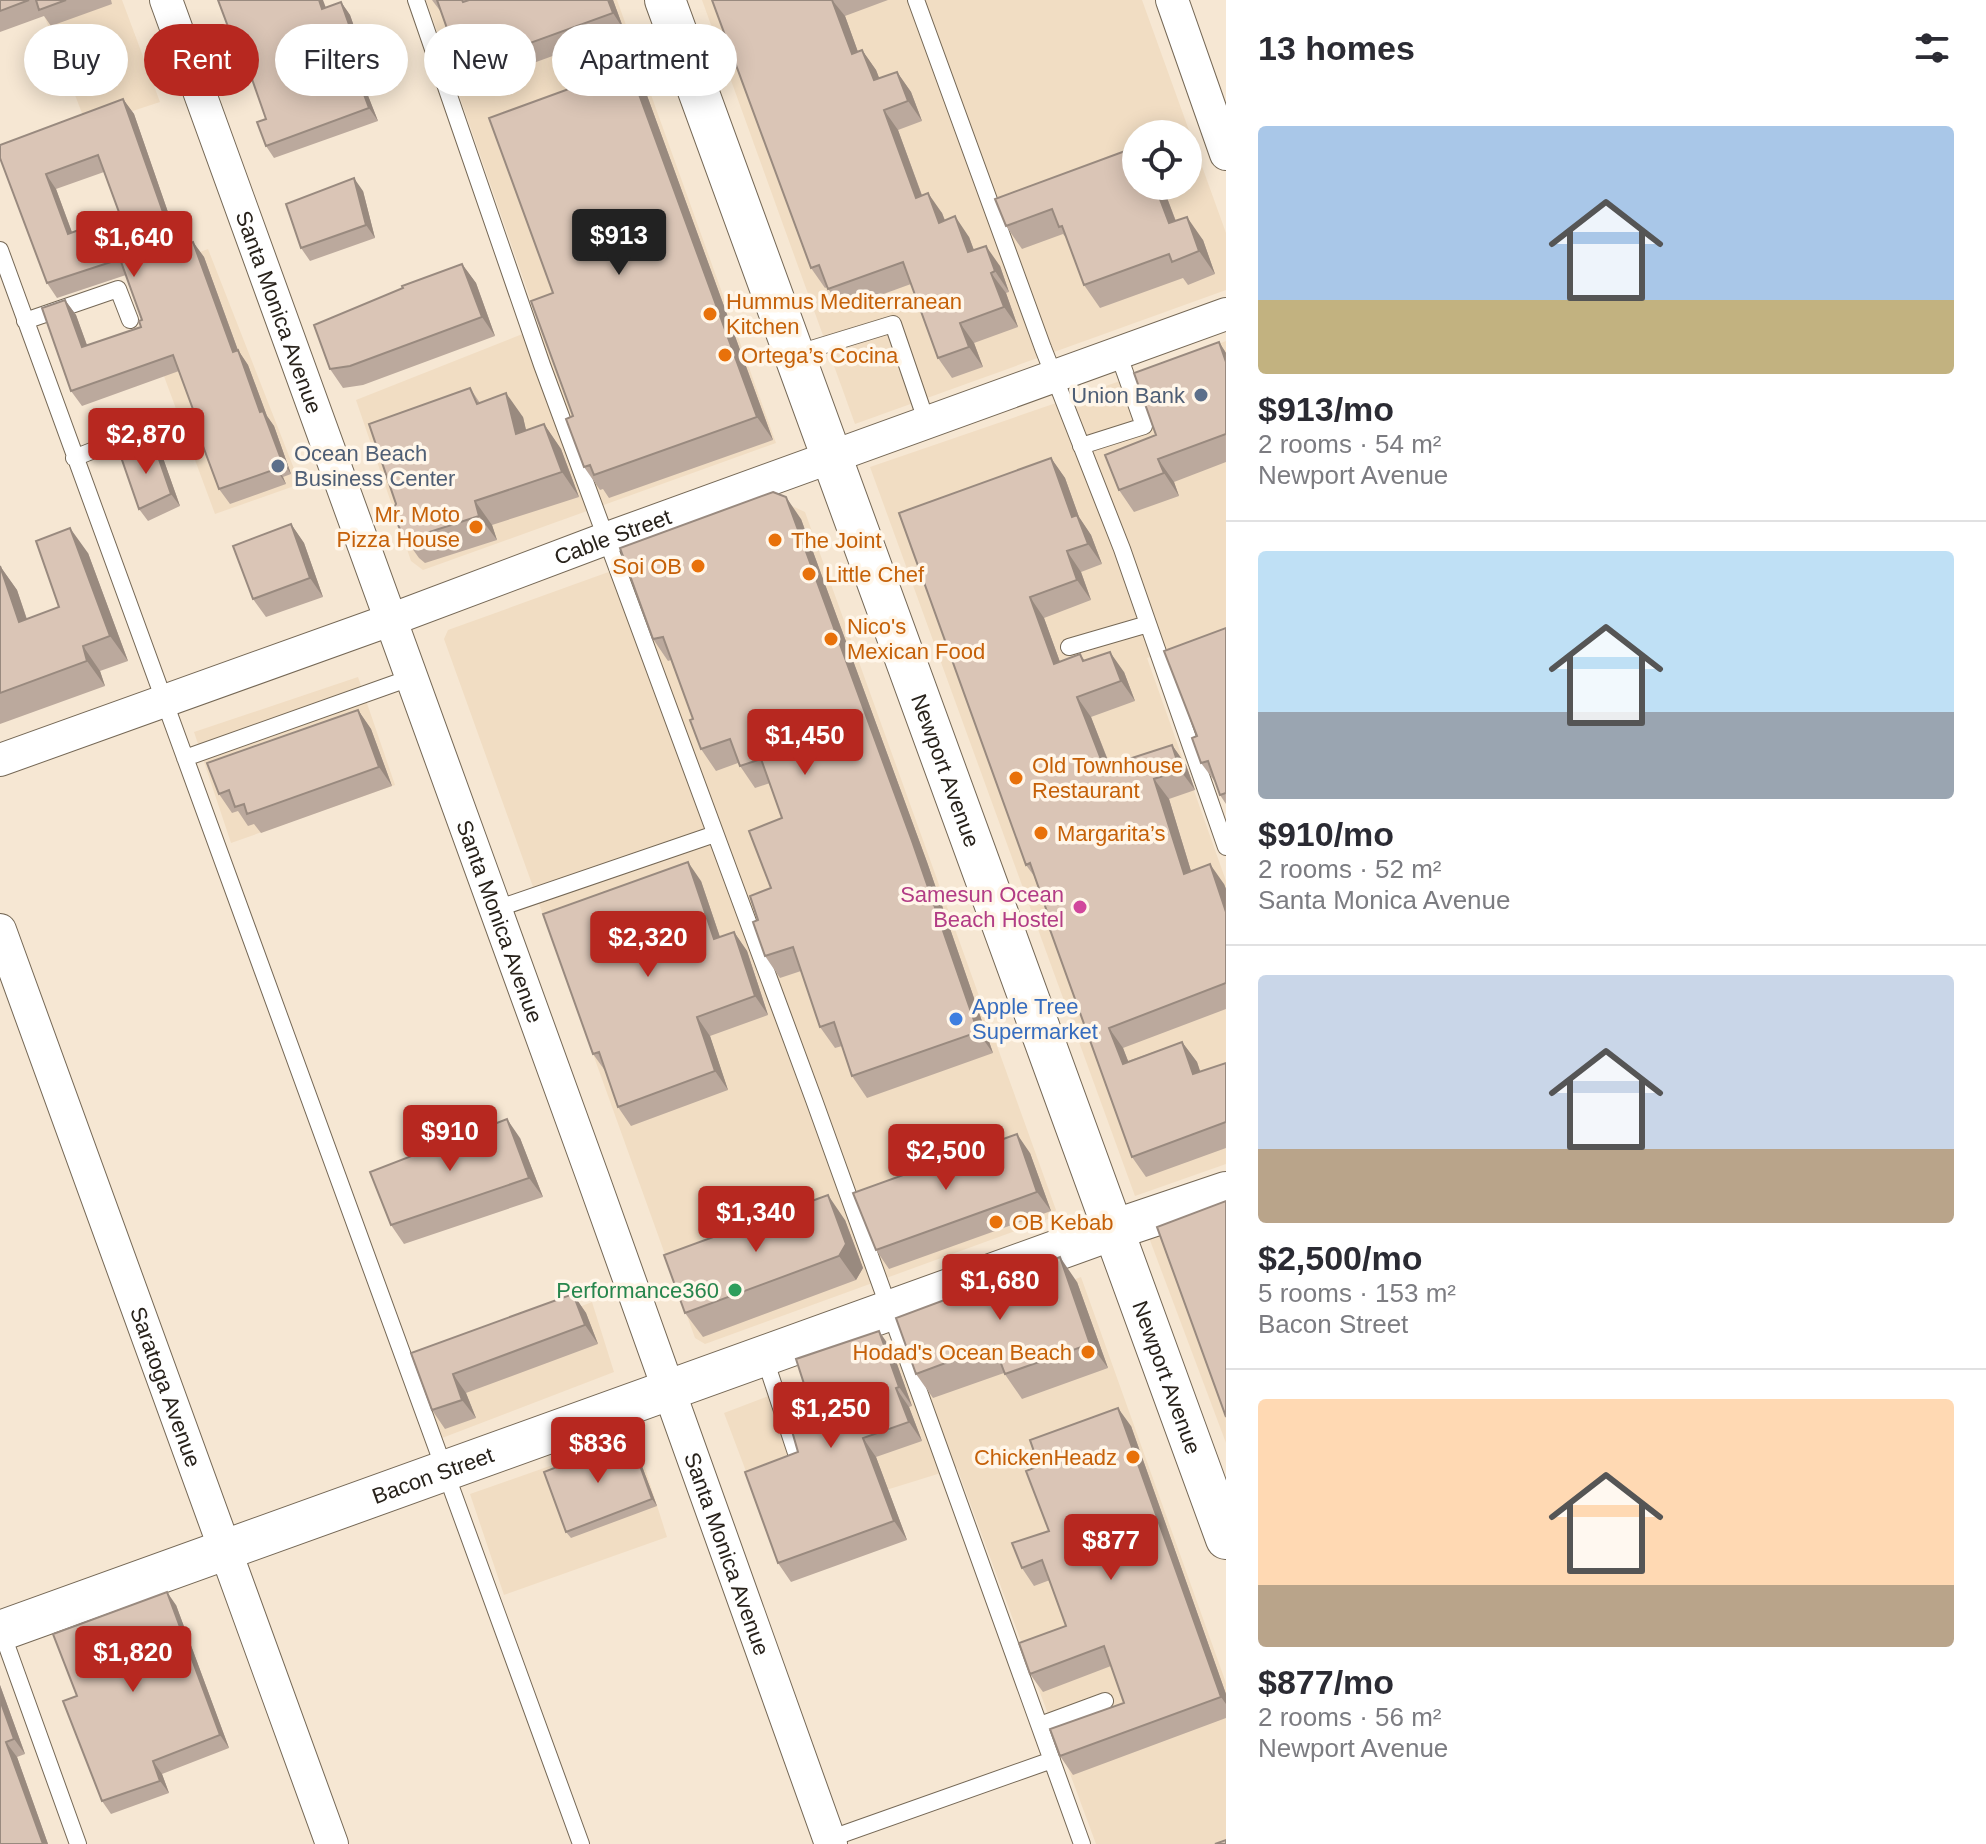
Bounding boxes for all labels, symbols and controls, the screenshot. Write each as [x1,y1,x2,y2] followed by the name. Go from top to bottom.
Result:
[24,24,128,96] chip: Buy
[144,24,259,96] chip: Rent
[275,24,408,96] chip: Filters
[424,24,536,96] chip: New
[552,24,737,96] chip: Apartment
[1910,26,1954,70] icon: filters
[1258,29,1415,67] text: 13 homes
[1122,120,1202,200] map controls
[1122,120,1202,200] button: locate
[1534,178,1678,322] icon: home
[231,207,327,417] street label: Santa Monica Avenue
[572,209,666,277] pin: $913
[69,211,199,279] pin: $1,640
[590,220,648,250] text: $913
[94,222,174,252] text: $1,640
[726,289,962,339] place label: Hummus Mediterranean Kitchen
[701,305,719,323] marker: Hummus Mediterranean Kitchen
[741,343,899,368] place label: Ortega’s Cocina
[716,346,734,364] marker: Ortega’s Cocina
[1071,383,1186,408] place label: Union Bank
[1192,386,1210,404] marker: Union Bank
[1258,390,1394,428] text: $913/mo
[81,408,211,476] pin: $2,870
[106,419,186,449] text: $2,870
[1258,429,1442,459] text: 2 rooms · 54 m²
[294,441,455,491] place label: Ocean Beach Business Center
[269,457,287,475] marker: Ocean Beach Business Center
[1258,460,1448,490] text: Newport Avenue
[336,502,460,552] place label: Mr. Moto Pizza House
[551,504,674,569] street label: Cable Street
[467,518,485,536] marker: Mr. Moto Pizza House
[791,528,882,553] place label: The Joint
[766,531,784,549] marker: The Joint
[612,554,682,579] place label: Soi OB
[689,557,707,575] marker: Soi OB
[825,562,925,587] place label: Little Chef
[800,565,818,583] marker: Little Chef
[1534,603,1678,747] icon: home
[847,614,985,664] place label: Nico's Mexican Food
[822,630,840,648] marker: Nico's Mexican Food
[906,690,985,850] street label: Newport Avenue
[740,709,870,777] pin: $1,450
[765,720,845,750] text: $1,450
[1032,753,1183,803] place label: Old Townhouse Restaurant
[1007,769,1025,787] marker: Old Townhouse Restaurant
[1258,815,1394,853] text: $910/mo
[452,817,548,1026] street label: Santa Monica Avenue
[1057,821,1165,846] place label: Margarita’s
[1032,824,1050,842] marker: Margarita’s
[1258,854,1442,884] text: 2 rooms · 52 m²
[900,882,1064,932] place label: Samesun Ocean Beach Hostel
[1258,885,1510,915] text: Santa Monica Avenue
[1071,898,1089,916] marker: Samesun Ocean Beach Hostel
[583,911,713,979] pin: $2,320
[608,922,688,952] text: $2,320
[972,994,1098,1044] place label: Apple Tree Supermarket
[947,1010,965,1028] marker: Apple Tree Supermarket
[1534,1027,1678,1171] icon: home
[403,1105,497,1173] pin: $910
[421,1116,479,1146] text: $910
[881,1124,1011,1192] pin: $2,500
[906,1135,986,1165] text: $2,500
[691,1186,821,1254] pin: $1,340
[716,1197,796,1227] text: $1,340
[1012,1210,1114,1235] place label: OB Kebab
[987,1213,1005,1231] marker: OB Kebab
[1258,1239,1422,1277] text: $2,500/mo
[935,1254,1065,1322] pin: $1,680
[960,1265,1040,1295] text: $1,680
[556,1278,719,1303] place label: Performance360
[1258,1278,1456,1308] text: 5 rooms · 153 m²
[726,1281,744,1299] marker: Performance360
[1128,1297,1206,1457] street label: Newport Avenue
[125,1303,206,1470] street label: Saratoga Avenue
[1258,1309,1408,1339] text: Bacon Street
[853,1340,1072,1365] place label: Hodad's Ocean Beach
[1079,1343,1097,1361] marker: Hodad's Ocean Beach
[766,1382,896,1450] pin: $1,250
[791,1393,871,1423] text: $1,250
[551,1417,645,1485] pin: $836
[569,1428,627,1458] text: $836
[369,1442,497,1508] street label: Bacon Street
[974,1445,1117,1470] place label: ChickenHeadz
[1124,1448,1142,1466] marker: ChickenHeadz
[680,1449,775,1659] street label: Santa Monica Avenue
[1534,1451,1678,1595] icon: home
[1064,1514,1158,1582] pin: $877
[1082,1525,1140,1555] text: $877
[68,1626,198,1694] pin: $1,820
[93,1637,173,1667] text: $1,820
[1258,1663,1394,1701] text: $877/mo
[1258,1702,1442,1732] text: 2 rooms · 56 m²
[1258,1733,1448,1763] text: Newport Avenue

